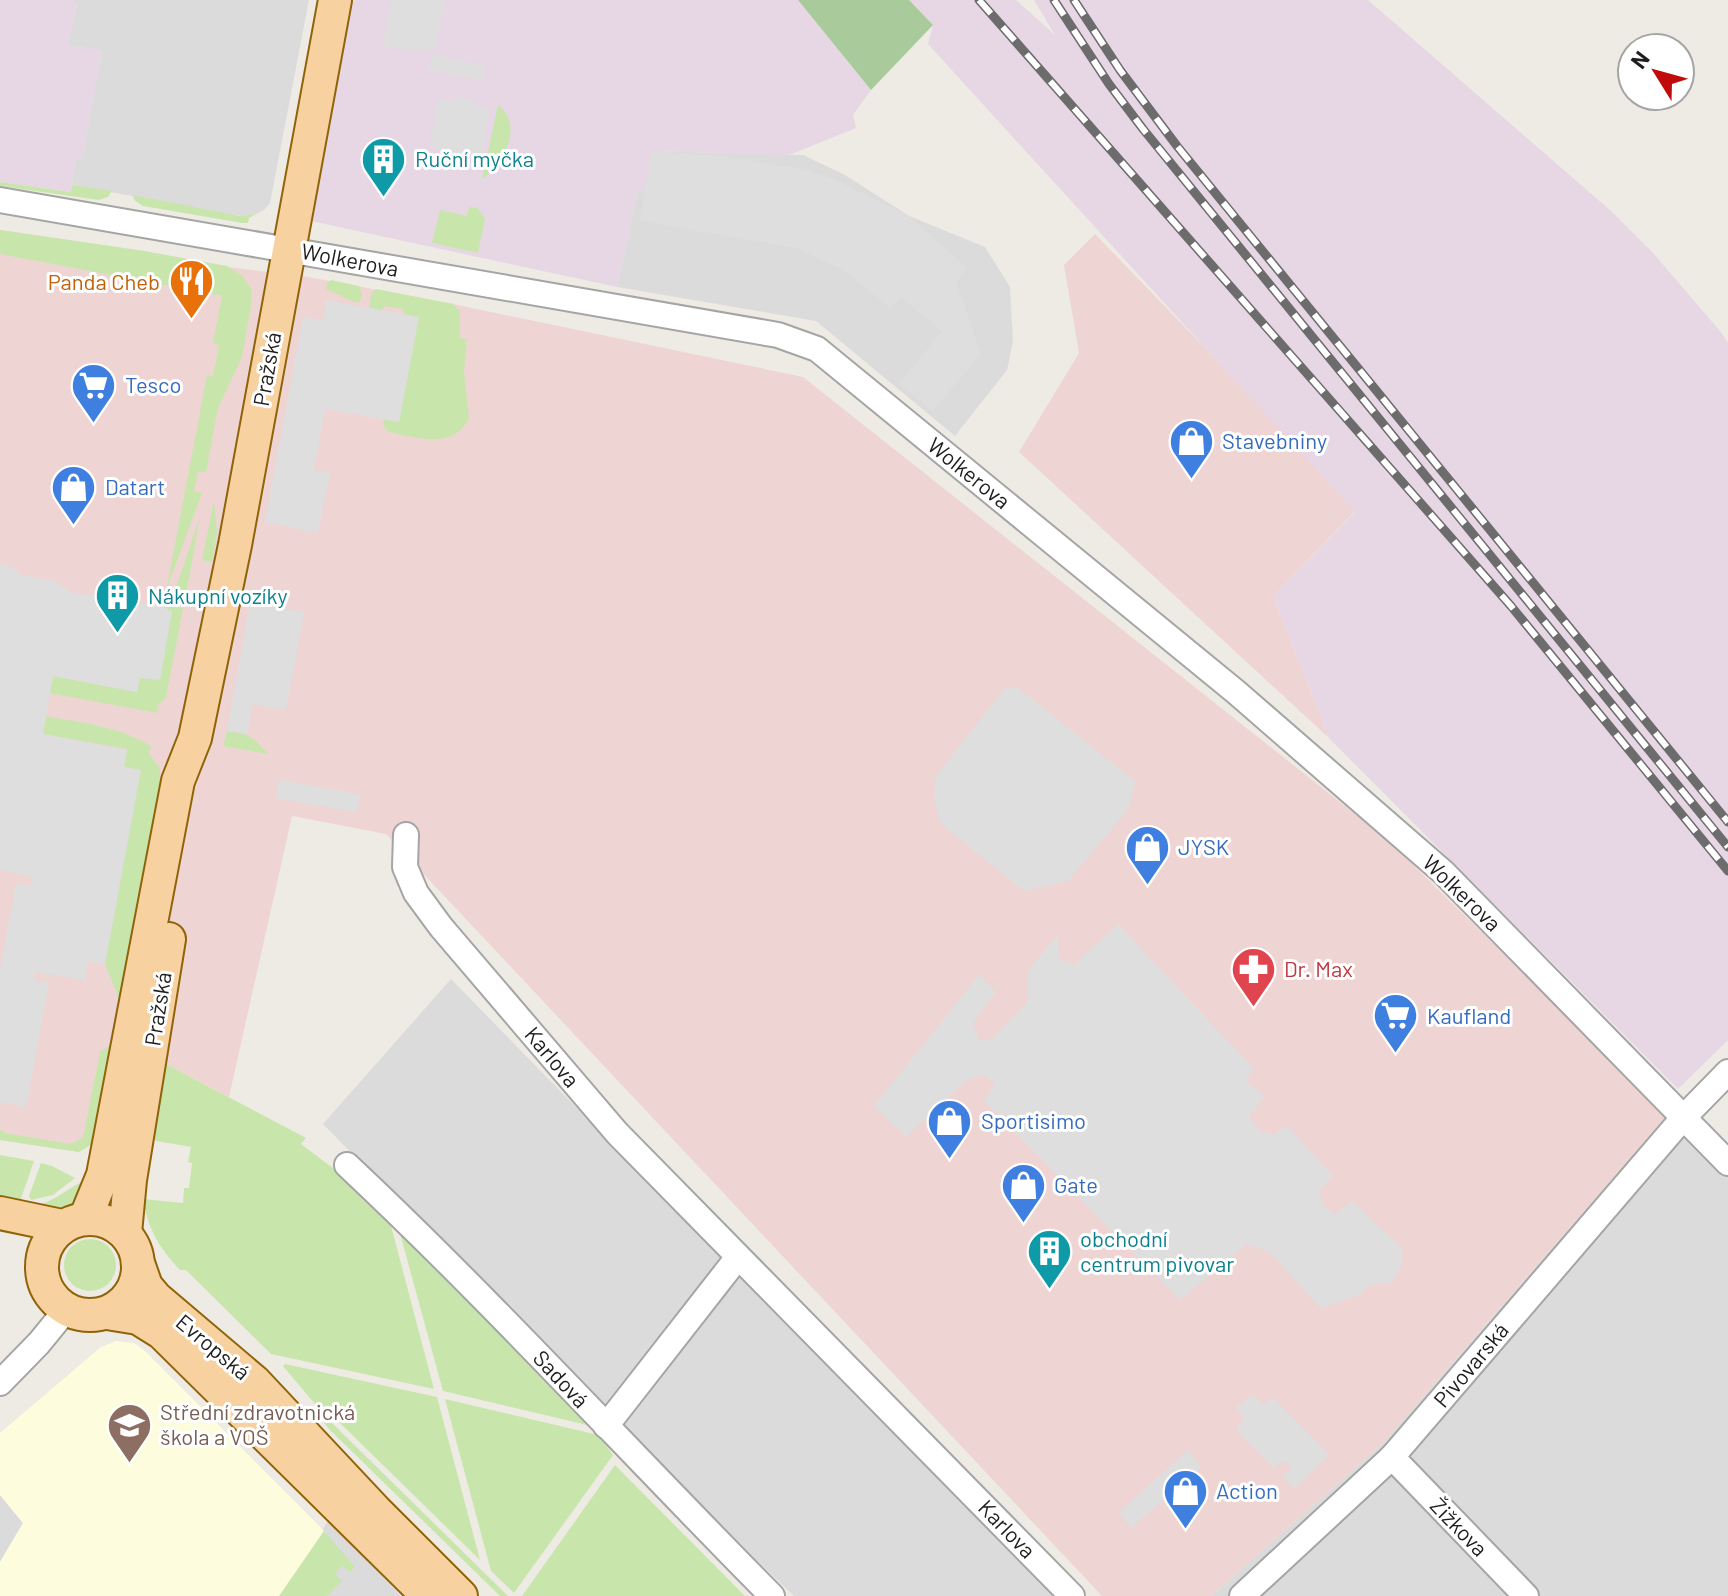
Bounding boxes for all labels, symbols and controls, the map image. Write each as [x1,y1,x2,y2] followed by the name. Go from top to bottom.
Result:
[1616,32,1696,112] north arrow
[1624,46,1654,73] text: N
[360,135,408,198] building icon: Ruční myčka
[415,145,534,171] place label: Ruční myčka
[299,237,401,281] street label: Wolkerova
[167,258,215,321] restaurant icon: Panda Cheb
[48,268,160,294] place label: Panda Cheb
[247,330,285,408] street label: Pražská
[70,361,118,424] supermarket icon: Tesco
[125,371,181,397] place label: Tesco
[1167,417,1215,480] shop icon: Stavebniny
[1222,427,1327,453] place label: Stavebniny
[923,431,1016,513] street label: Wolkerova
[50,463,98,526] shop icon: Datart
[105,473,165,499] place label: Datart
[93,572,141,635] building icon: Nákupní vozíky
[148,582,288,608] place label: Nákupní vozíky
[1123,823,1171,886] shop icon: JYSK
[1178,833,1229,859] place label: JYSK
[1418,849,1507,936] street label: Wolkerova
[1229,945,1277,1008] pharmacy icon: Dr. Max
[1284,955,1353,981] place label: Dr. Max
[138,970,176,1048] street label: Pražská
[1372,992,1420,1055] supermarket icon: Kaufland
[1427,1002,1511,1028] place label: Kaufland
[520,1021,585,1092] street label: Karlova
[926,1097,974,1160] shop icon: Sportisimo
[981,1107,1086,1133] place label: Sportisimo
[999,1161,1047,1224] shop icon: Gate
[1054,1171,1098,1197] place label: Gate
[1080,1225,1234,1276] place label: obchodní centrum pivovar
[1025,1228,1073,1291] building icon: obchodní centrum pivovar
[171,1308,256,1385] street label: Evropská
[1427,1317,1513,1412] street label: Pivovarská
[529,1344,595,1412] street label: Sadová
[160,1398,355,1449] place label: Střední zdravotnická škola a VOŠ
[105,1401,153,1464] school or university icon: Střední zdravotnická škola a VOŠ
[1161,1467,1209,1530] shop icon: Action
[1216,1477,1278,1503] place label: Action
[1426,1492,1494,1561] street label: Žižkova
[974,1494,1042,1563] street label: Karlova

